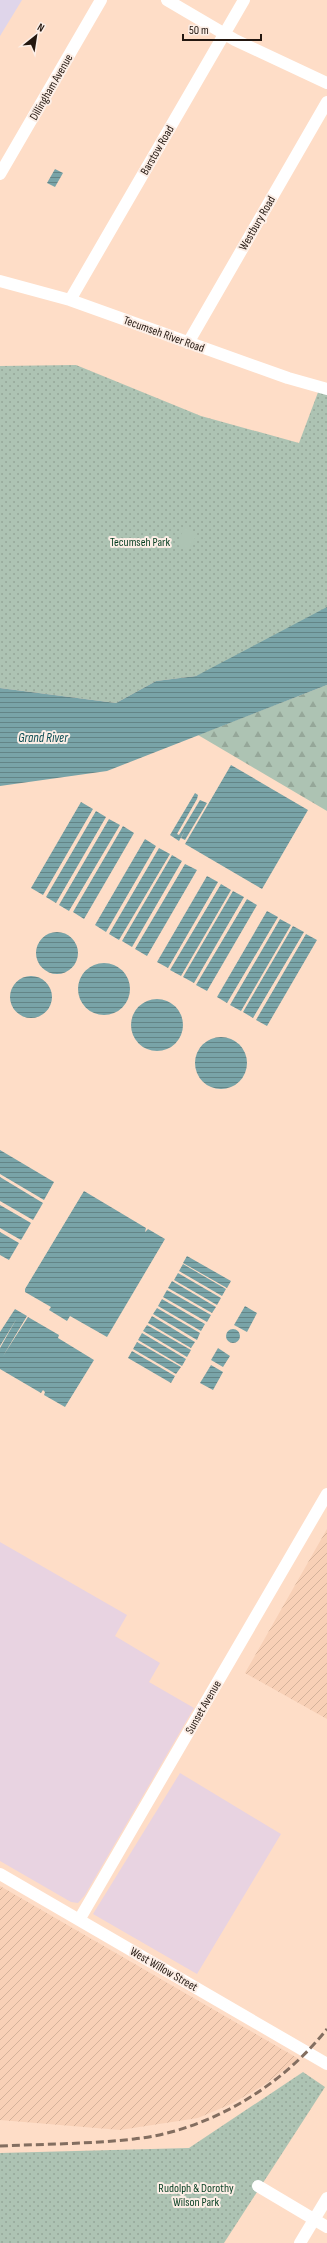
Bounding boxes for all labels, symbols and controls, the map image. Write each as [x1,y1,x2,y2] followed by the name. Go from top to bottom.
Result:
[16,16,56,56] north arrow
[183,16,261,42] scale bar
[35,21,47,35] text: N
[189,23,209,38] text: 50 m
[27,51,76,123] street label: Dillingham Avenue
[137,123,178,178] street label: Barstow Road
[236,193,279,253] street label: Westbury Road
[121,313,206,356] street label: Tecumseh River Road
[110,535,170,550] park label: Tecumseh Park
[18,730,69,746] water label: Grand River
[182,1678,225,1737] street label: Sunset Avenue
[127,1944,201,1995] street label: West Willow Street
[158,2181,234,2210] park label: Rudolph & Dorothy Wilson Park

